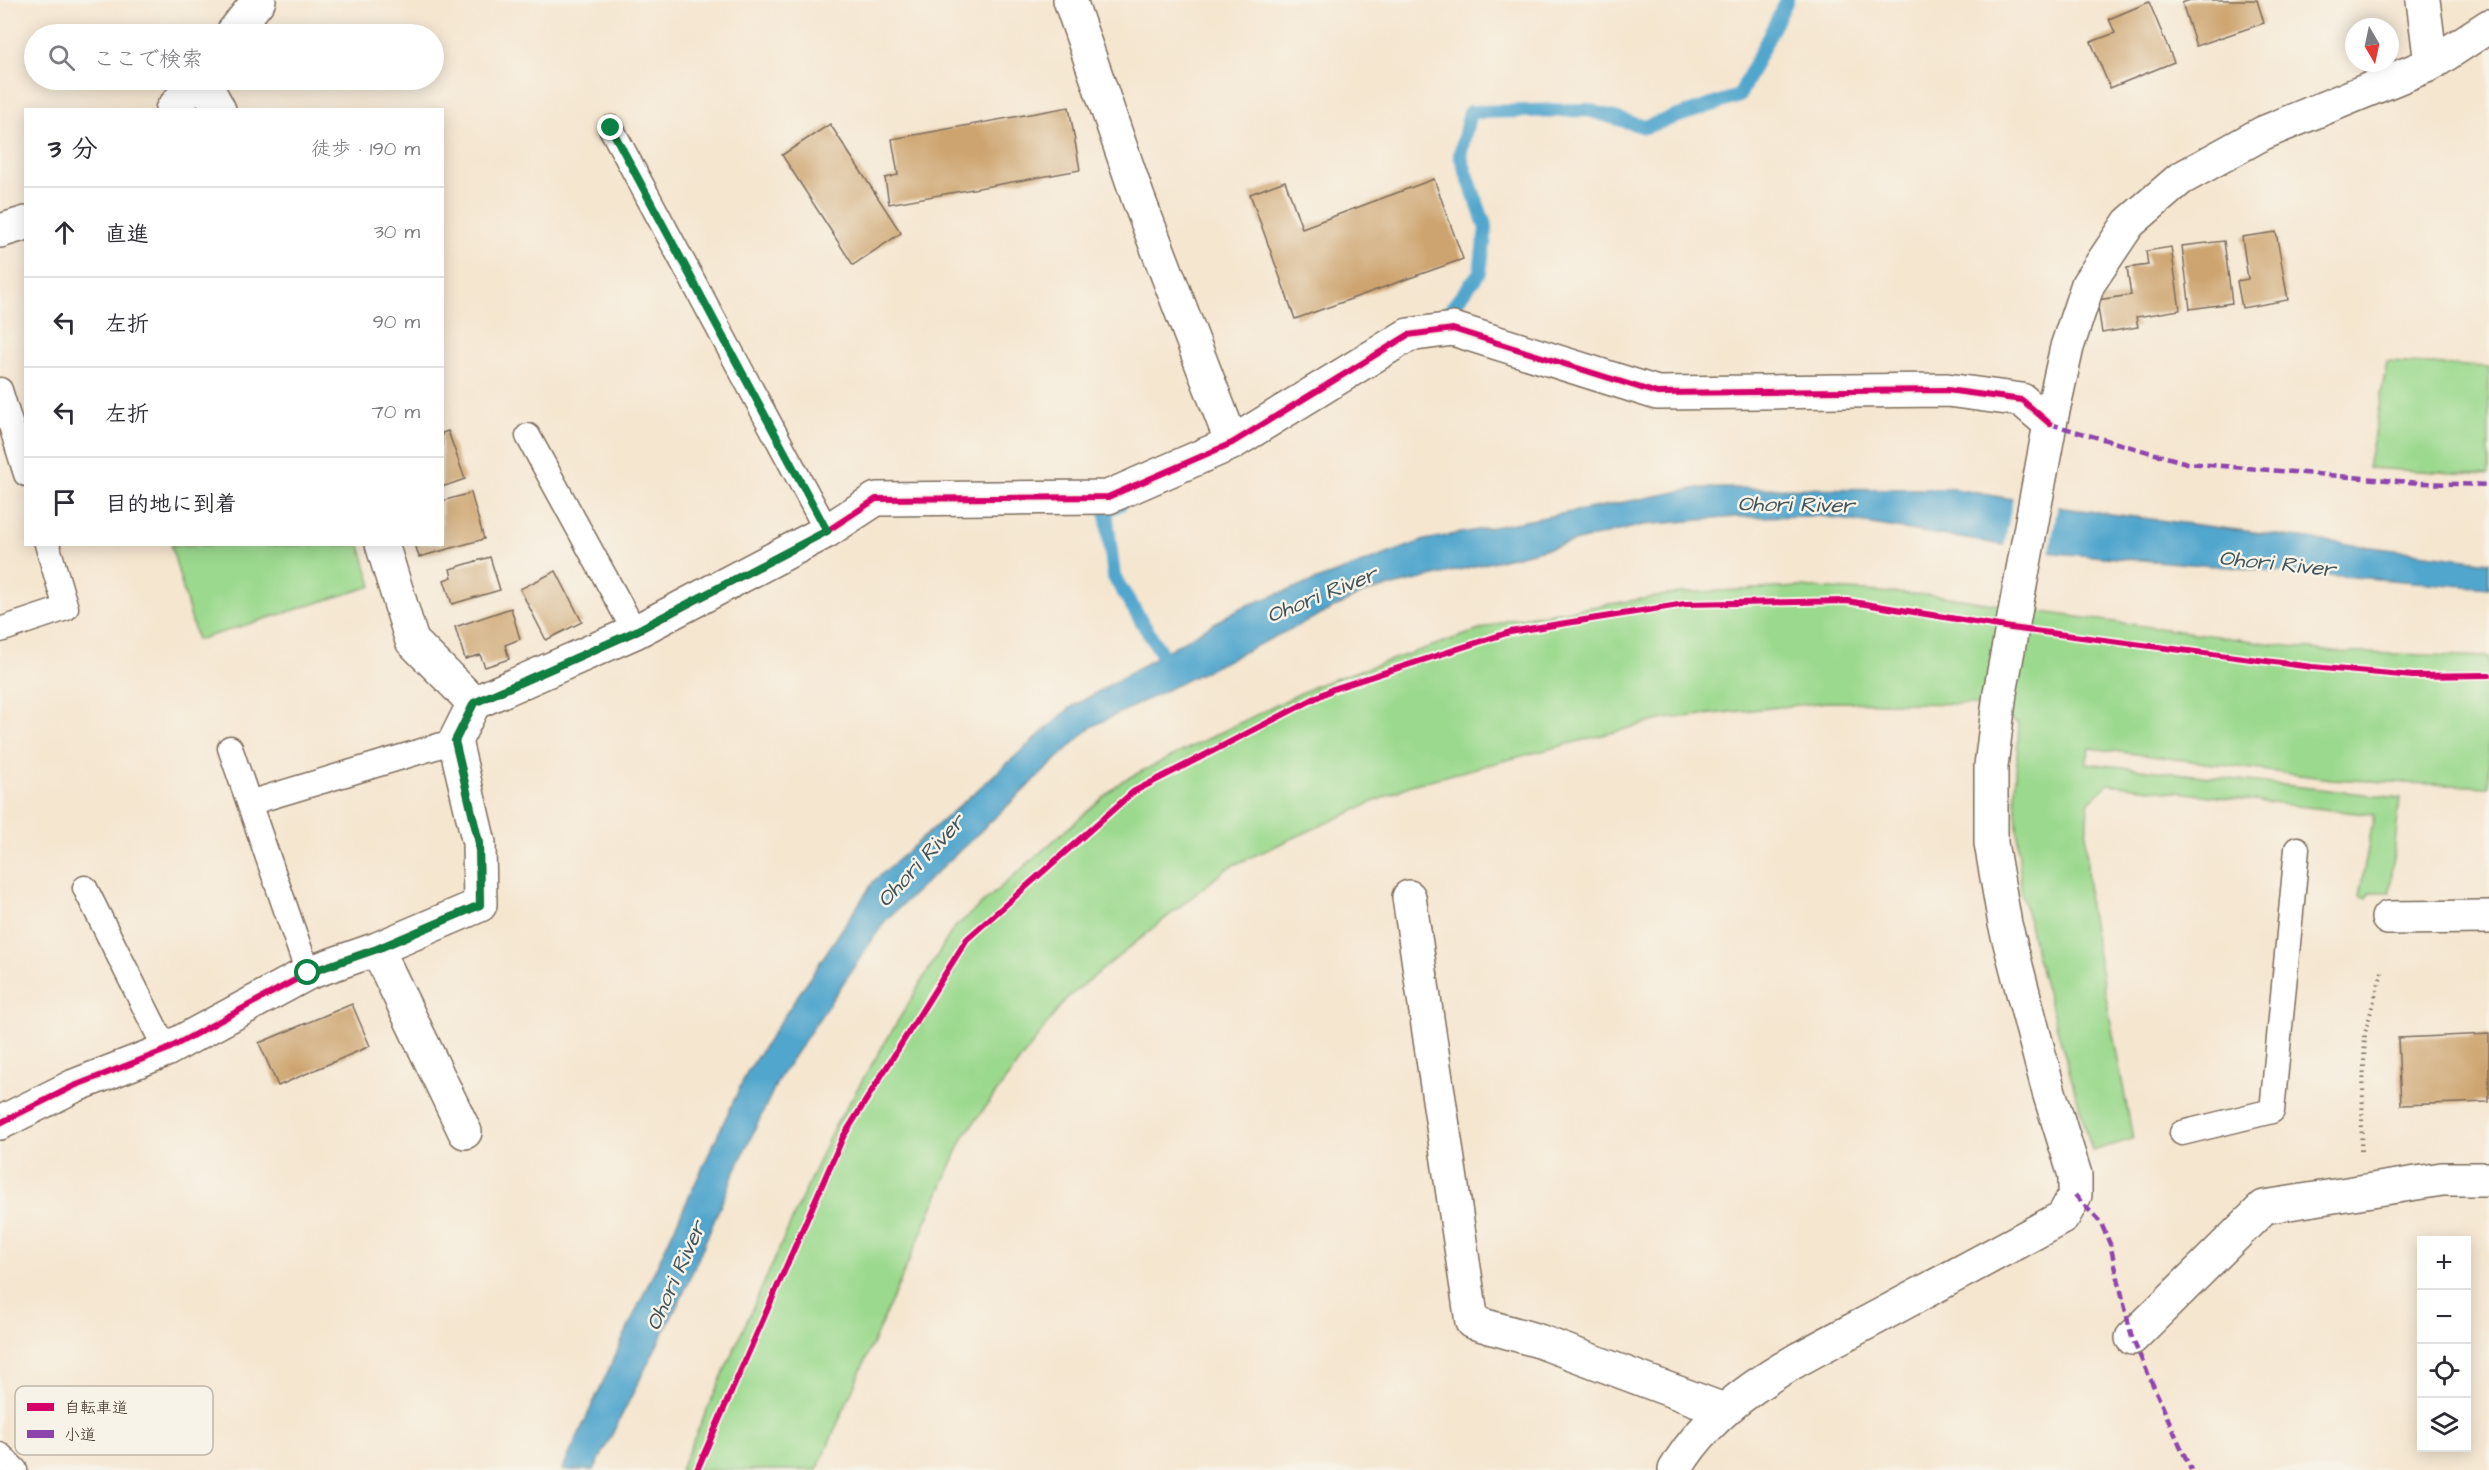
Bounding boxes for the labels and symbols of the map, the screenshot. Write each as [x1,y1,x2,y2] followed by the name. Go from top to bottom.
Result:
[2345,18,2399,72] north arrow
[597,114,623,140] route end
[1737,488,1857,522] water label: Ohori River
[2217,542,2340,586] water label: Ohori River
[1262,558,1385,631] water label: Ohori River
[870,806,974,914] water label: Ohori River
[294,959,320,985] route start
[638,1214,715,1336] water label: Ohori River
[15,1386,213,1455] legend
[64,1397,128,1419] text: 自転車道
[64,1424,96,1446] text: 小道

